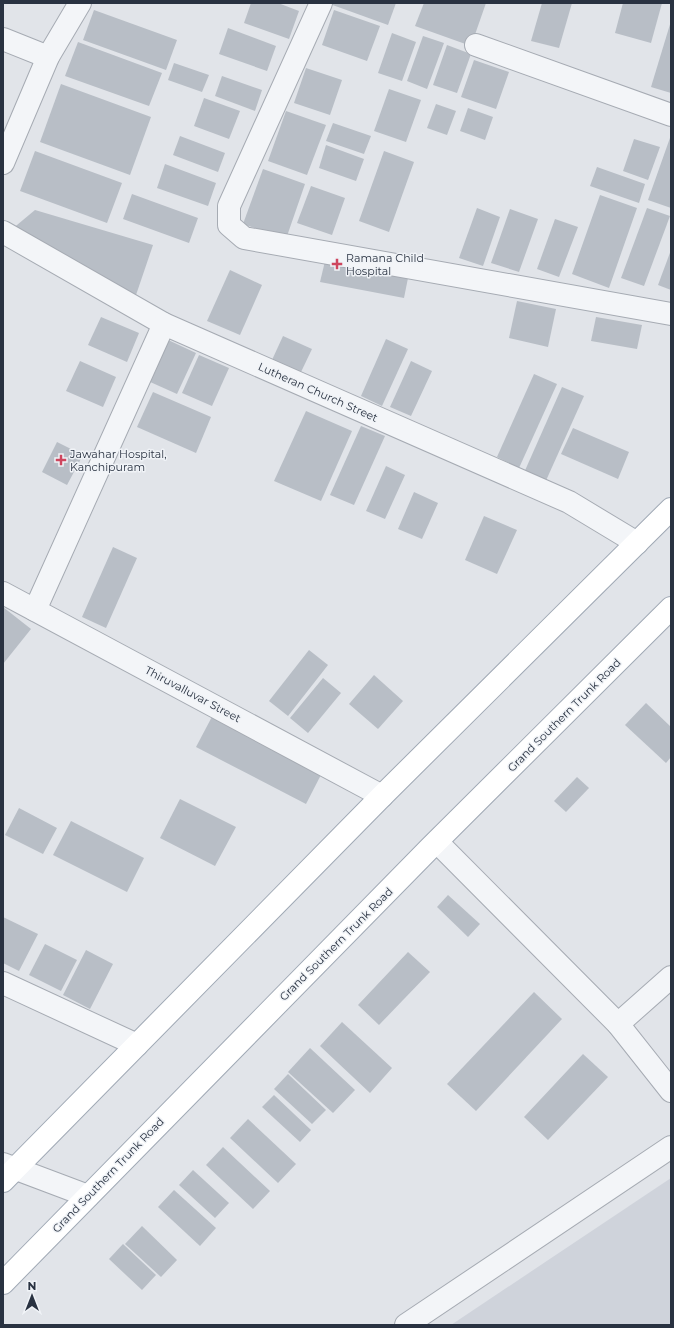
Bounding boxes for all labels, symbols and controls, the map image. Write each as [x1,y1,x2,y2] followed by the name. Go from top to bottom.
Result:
[346,251,424,278] place label: Ramana Child Hospital
[331,258,343,270] marker: Ramana Child Hospital
[256,359,381,425] street label: Lutheran Church Street
[69,447,167,474] place label: Jawahar Hospital, Kanchipuram
[55,454,67,466] marker: Jawahar Hospital, Kanchipuram
[504,655,624,775] street label: Grand Southern Trunk Road
[143,663,244,726] street label: Thiruvalluvar Street
[276,884,396,1004] street label: Grand Southern Trunk Road
[49,1115,167,1235] street label: Grand Southern Trunk Road
[12,1276,52,1316] north arrow
[28,1279,36,1293] text: N

